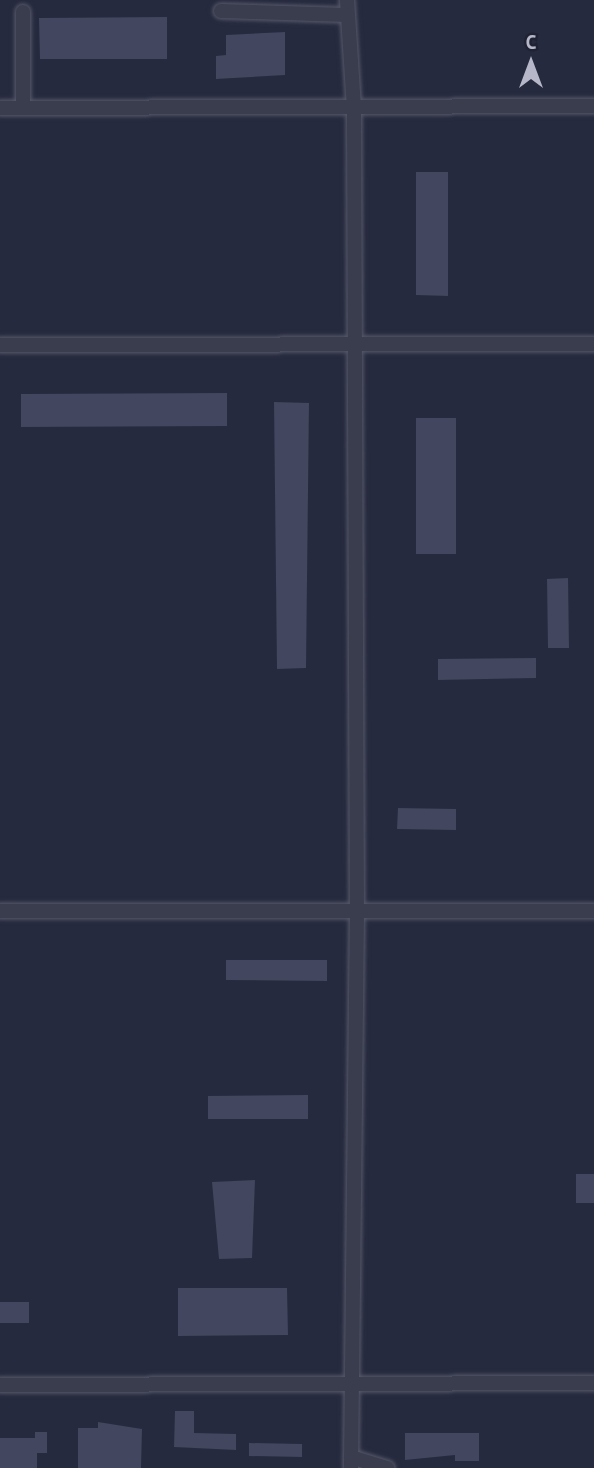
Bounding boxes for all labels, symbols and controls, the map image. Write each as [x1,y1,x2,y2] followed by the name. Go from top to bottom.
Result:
[496,28,566,98] north arrow
[526,30,536,54] text: С

